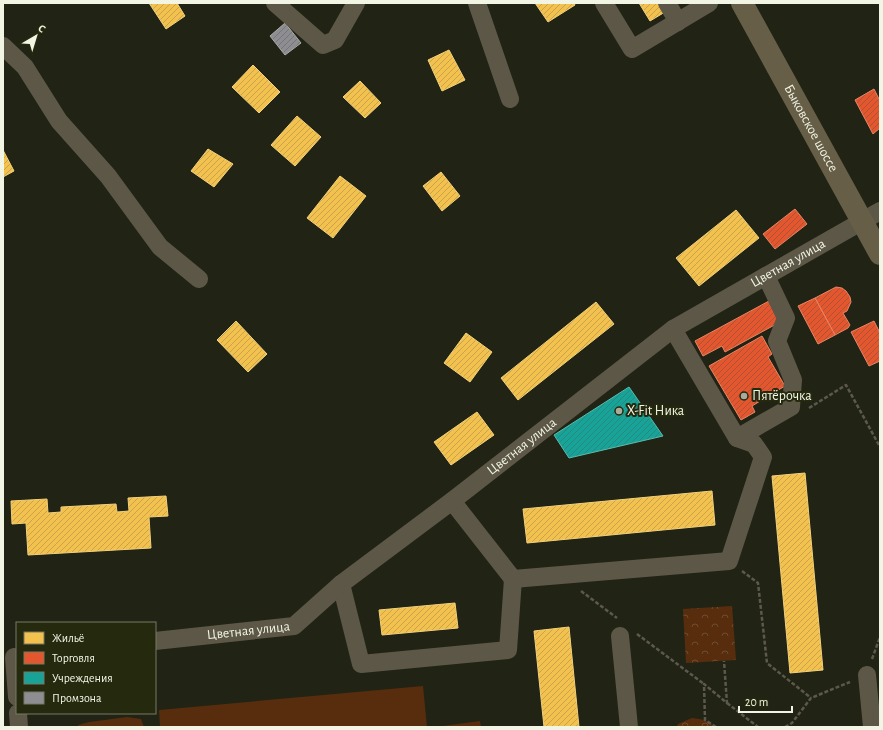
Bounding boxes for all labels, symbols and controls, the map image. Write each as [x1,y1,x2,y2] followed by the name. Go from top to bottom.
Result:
[16,16,56,56] north arrow
[36,22,48,35] text: С
[781,82,841,174] street label: Быковское шоссе
[748,236,828,290] street label: Цветная улица
[752,389,812,403] place label: Пятёрочка
[739,391,749,401] marker: Пятёрочка
[627,404,685,418] place label: X-Fit Ника
[614,406,624,416] marker: X-Fit Ника
[485,415,560,478] street label: Цветная улица
[206,619,291,642] street label: Цветная улица
[16,622,156,714] legend
[52,632,84,644] text: Жильё
[52,652,95,664] text: Торговля
[52,672,113,684] text: Учреждения
[739,688,792,714] scale bar
[52,692,102,704] text: Промзона
[745,696,768,708] text: 20 m

